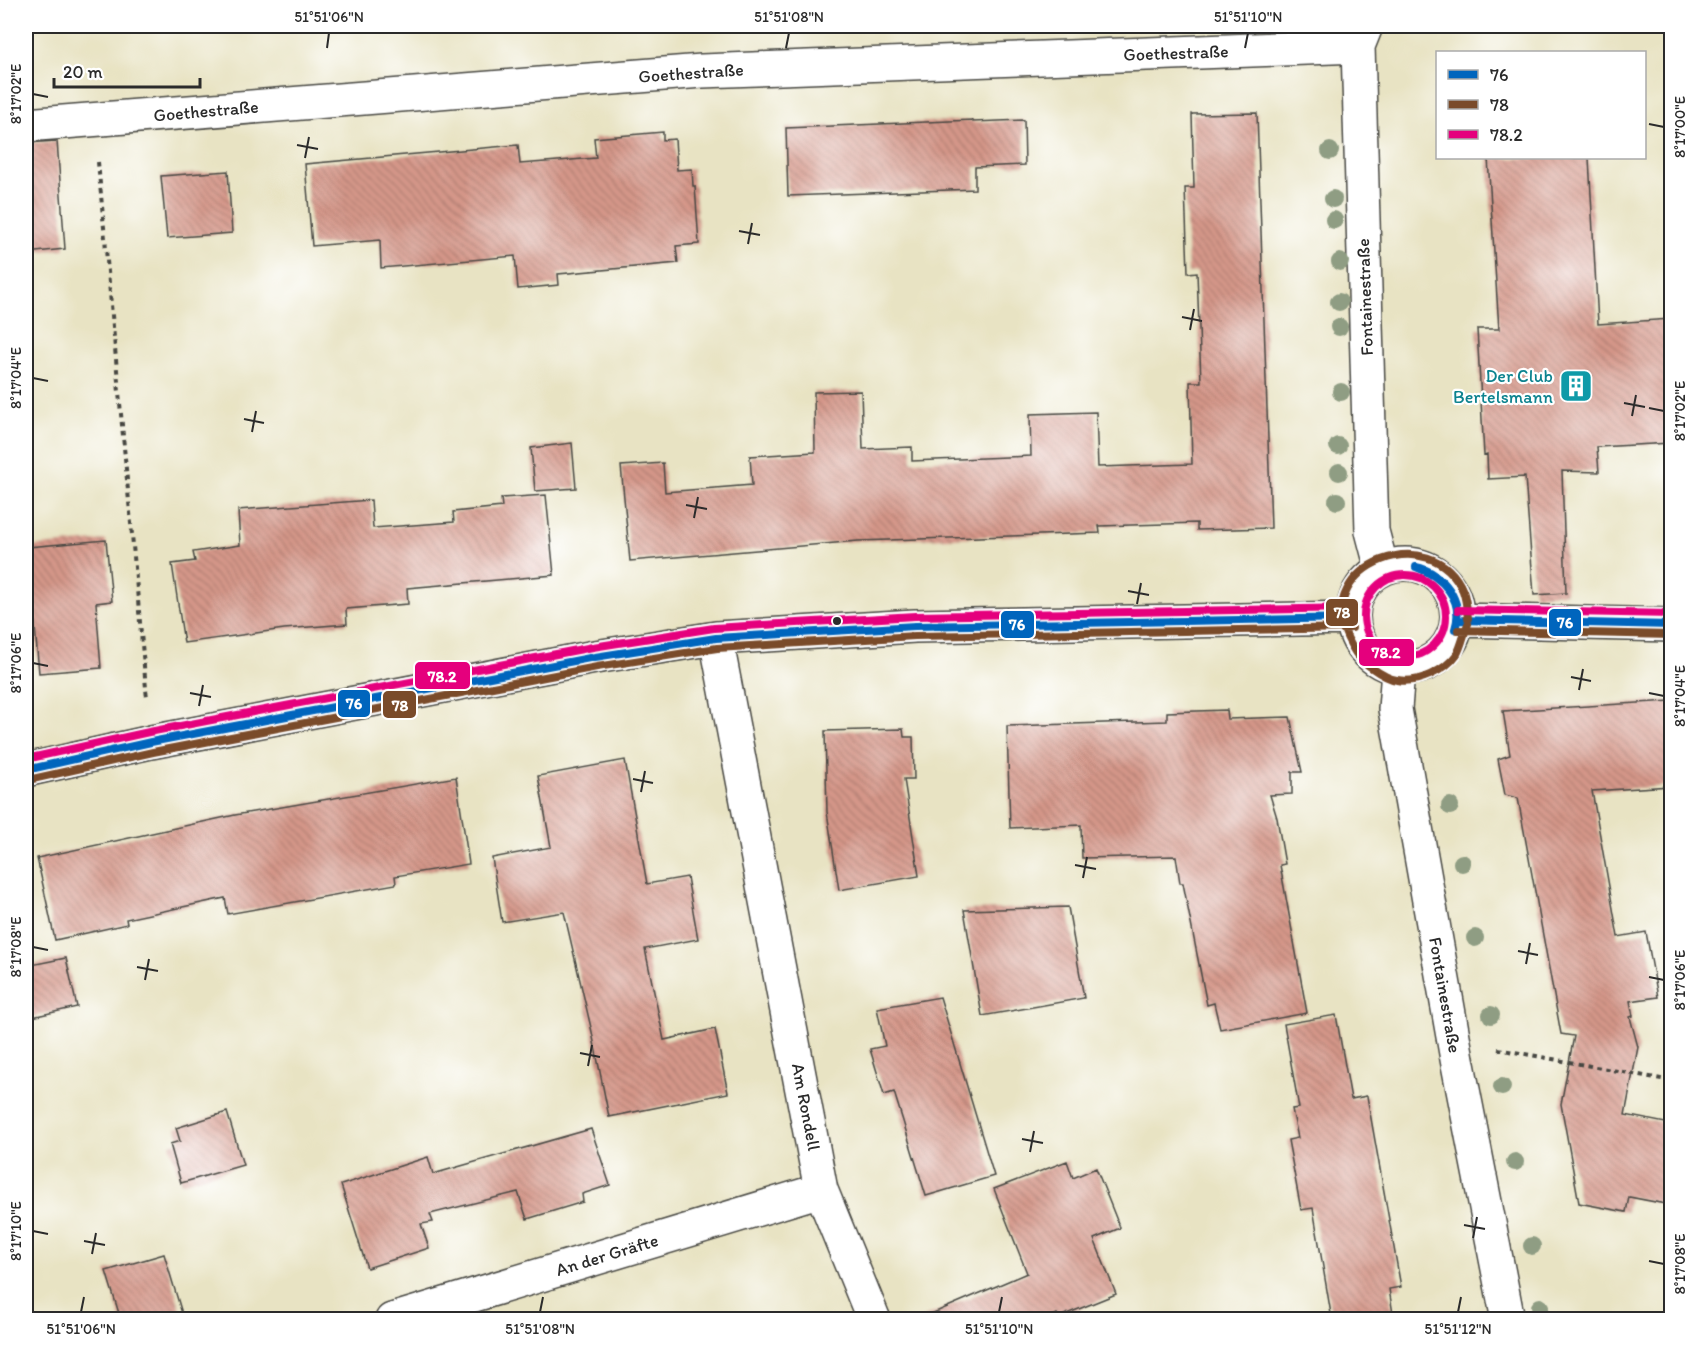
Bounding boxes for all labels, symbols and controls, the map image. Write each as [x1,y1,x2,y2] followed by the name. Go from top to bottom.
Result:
[294,8,364,26] text: 51°51'06"N
[754,8,824,26] text: 51°51'08"N
[1214,8,1282,26] text: 51°51'10"N
[1123,40,1229,66] street label: Goethestraße
[54,51,200,89] scale bar
[1436,51,1646,159] legend
[638,58,744,88] street label: Goethestraße
[63,61,103,83] text: 20 m
[7,64,25,124] text: 8°17'02"E
[1490,64,1508,86] text: 76
[1490,94,1509,116] text: 78
[153,95,259,127] street label: Goethestraße
[1671,96,1689,158] text: 8°17'00"E
[1490,124,1523,146] text: 78.2
[1352,238,1378,356] street label: Fontainestraße
[7,347,25,409] text: 8°17'04"E
[1453,365,1553,408] place label: Der Club Bertelsmann
[1558,368,1594,404] building icon: Der Club Bertelsmann
[1671,381,1689,441] text: 8°17'02"E
[1325,598,1359,627] line badge: 78
[1333,603,1351,622] text: 78
[1548,608,1582,637] line badge: 76
[1000,610,1035,639] line badge: 76
[1556,613,1574,632] text: 76
[831,615,843,627] unlabelled marker
[1008,615,1026,634] text: 76
[7,633,25,693] text: 8°17'06"E
[1358,638,1415,667] line badge: 78.2
[1370,643,1401,662] text: 78.2
[414,661,471,690] line badge: 78.2
[1671,665,1689,727] text: 8°17'04"E
[426,667,457,686] text: 78.2
[337,689,371,718] line badge: 76
[382,690,417,719] line badge: 78
[345,694,363,713] text: 76
[391,696,409,715] text: 78
[7,916,25,978] text: 8°17'08"E
[1424,935,1466,1055] street label: Fontainestraße
[1671,950,1689,1010] text: 8°17'06"E
[787,1061,825,1153] street label: Am Rondell
[7,1201,25,1261] text: 8°17'10"E
[553,1229,661,1281] street label: An der Gräfte
[1671,1233,1689,1295] text: 8°17'08"E
[46,1320,116,1338] text: 51°51'06"N
[505,1320,575,1338] text: 51°51'08"N
[965,1320,1033,1338] text: 51°51'10"N
[1424,1320,1492,1338] text: 51°51'12"N

